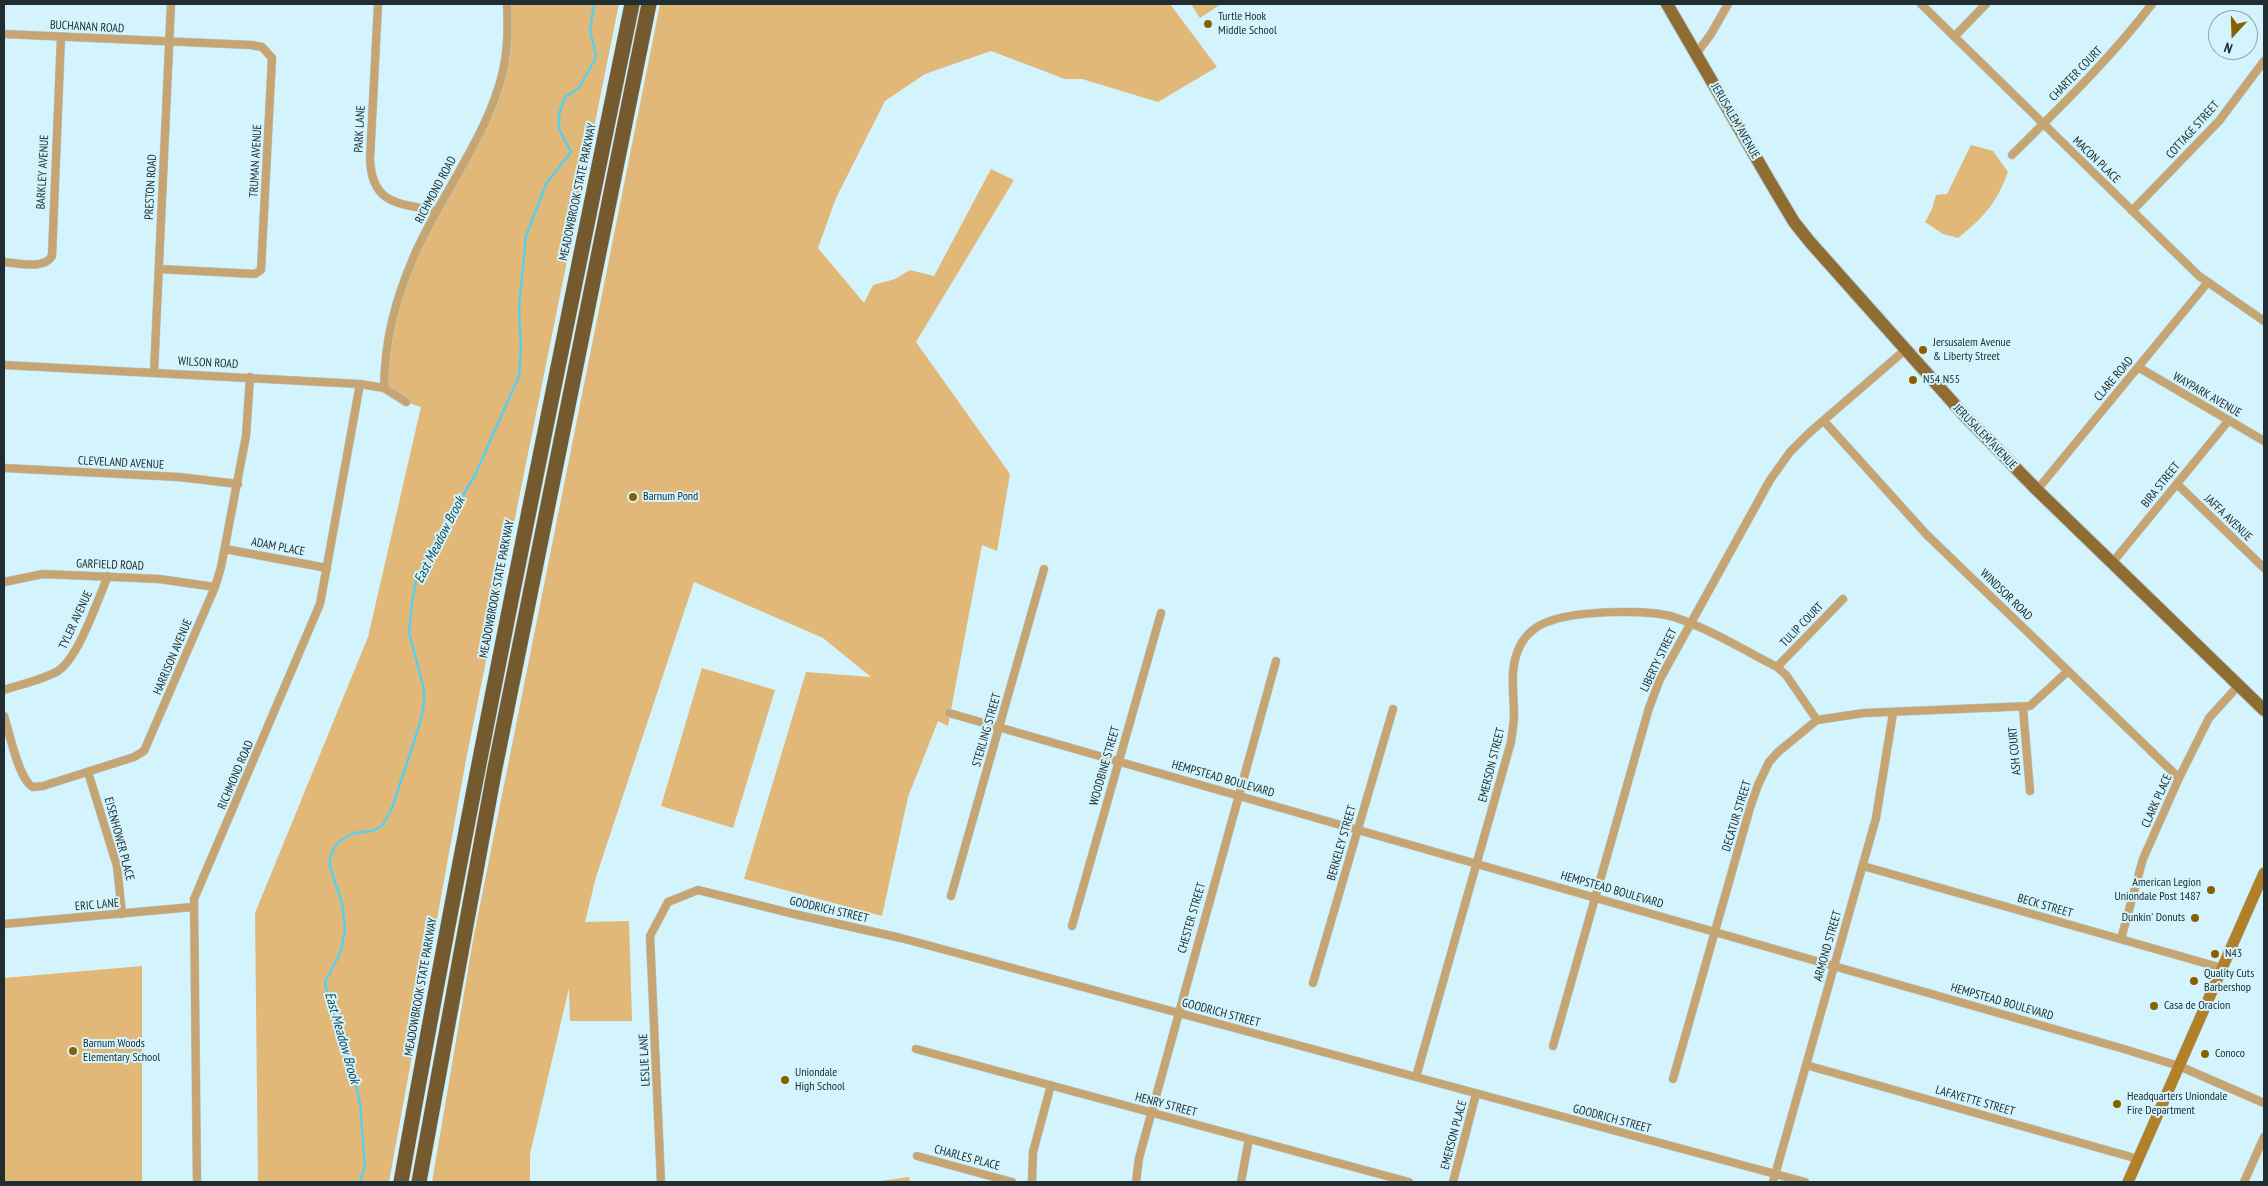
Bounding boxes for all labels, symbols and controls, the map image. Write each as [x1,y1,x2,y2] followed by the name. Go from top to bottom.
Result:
[1218,10,1277,38] place label: Turtle Hook Middle School
[2208,10,2258,60] north arrow
[49,18,125,36] street label: BUCHANAN ROAD
[1202,18,1214,30] marker: Turtle Hook Middle School
[2222,38,2235,58] text: N
[2046,44,2106,104] street label: CHARTER COURT
[1708,81,1762,161] street label: JERUSALEM AVENUE
[2163,98,2223,162] street label: COTTAGE STREET
[352,105,368,153] street label: PARK LANE
[556,122,600,262] street label: MEADOWBROOK STATE PARKWAY
[247,124,265,198] street label: TRUMAN AVENUE
[34,134,52,210] street label: BARKLEY AVENUE
[2069,134,2123,186] street label: MACON PLACE
[142,154,160,220] street label: PRESTON ROAD
[412,154,460,226] street label: RICHMOND ROAD
[1933,336,2011,364] place label: Jersusalem Avenue & Liberty Street
[1917,344,1929,356] marker: Jersusalem Avenue & Liberty Street
[178,354,238,372] street label: WILSON ROAD
[2091,354,2137,404] street label: CLARE ROAD
[2170,370,2244,420] street label: WAYPARK AVENUE
[1923,373,1960,387] place label: N54 N55
[1907,374,1919,386] marker: N54 N55
[1950,401,2020,473] street label: JERUSALEM AVENUE
[78,454,164,472] street label: CLEVELAND AVENUE
[2138,459,2184,511] street label: BIRA STREET
[643,490,698,504] place label: Barnum Pond
[627,491,639,503] marker: Barnum Pond
[2201,492,2255,544] street label: JAFFA AVENUE
[411,494,469,586] water label: East Meadow Brook
[477,519,517,659] street label: MEADOWBROOK STATE PARKWAY
[250,535,306,559] street label: ADAM PLACE
[76,557,144,573] street label: GARFIELD ROAD
[1977,566,2035,624] street label: WINDSOR ROAD
[56,589,96,651] street label: TYLER AVENUE
[1777,600,1827,650] street label: TULIP COURT
[151,617,195,697] street label: HARRISON AVENUE
[1637,626,1681,694] street label: LIBERTY STREET
[970,691,1004,769] street label: STERLING STREET
[1087,725,1123,807] street label: WOODBINE STREET
[1476,726,1508,804] street label: EMERSON STREET
[2006,726,2024,776] street label: ASH COURT
[215,738,257,812] street label: RICHMOND ROAD
[1170,757,1276,801] street label: HEMPSTEAD BOULEVARD
[2139,772,2175,830] street label: CLARK PLACE
[1719,779,1755,853] street label: DECATUR STREET
[101,796,137,882] street label: EISENHOWER PLACE
[1324,804,1360,882] street label: BERKELEY STREET
[1559,868,1665,912] street label: HEMPSTEAD BOULEVARD
[2114,876,2201,904] place label: American Legion Uniondale Post 1487
[1175,881,1209,955] street label: CHESTER STREET
[2205,884,2217,896] marker: American Legion Uniondale Post 1487
[2016,891,2074,921] street label: BECK STREET
[788,894,870,926] street label: GOODRICH STREET
[74,896,120,914] street label: ERIC LANE
[1811,909,1845,983] street label: ARMOND STREET
[2122,911,2185,925] place label: Dunkin' Donuts
[2189,912,2201,924] marker: Dunkin' Donuts
[402,917,440,1057] street label: MEADOWBROOK STATE PARKWAY
[2225,947,2242,961] place label: N43
[2209,948,2221,960] marker: N43
[2204,967,2254,995] place label: Quality Cuts Barbershop
[2188,975,2200,987] marker: Quality Cuts Barbershop
[1949,980,2055,1024] street label: HEMPSTEAD BOULEVARD
[321,990,363,1086] water label: East Meadow Brook
[1180,996,1262,1030] street label: GOODRICH STREET
[2164,999,2230,1013] place label: Casa de Oracion
[2148,1000,2160,1012] marker: Casa de Oracion
[636,1033,654,1087] street label: LESLIE LANE
[83,1037,160,1065] place label: Barnum Woods Elementary School
[67,1045,79,1057] marker: Barnum Woods Elementary School
[2215,1047,2245,1061] place label: Conoco
[2199,1048,2211,1060] marker: Conoco
[795,1066,845,1094] place label: Uniondale High School
[779,1074,791,1086] marker: Uniondale High School
[1934,1083,2016,1119] street label: LAFAYETTE STREET
[1134,1090,1198,1120] street label: HENRY STREET
[2127,1090,2228,1118] place label: Headquarters Uniondale Fire Department
[2111,1098,2123,1110] marker: Headquarters Uniondale Fire Department
[1438,1099,1470,1171] street label: EMERSON PLACE
[1571,1102,1653,1136] street label: GOODRICH STREET
[932,1142,1002,1174] street label: CHARLES PLACE

